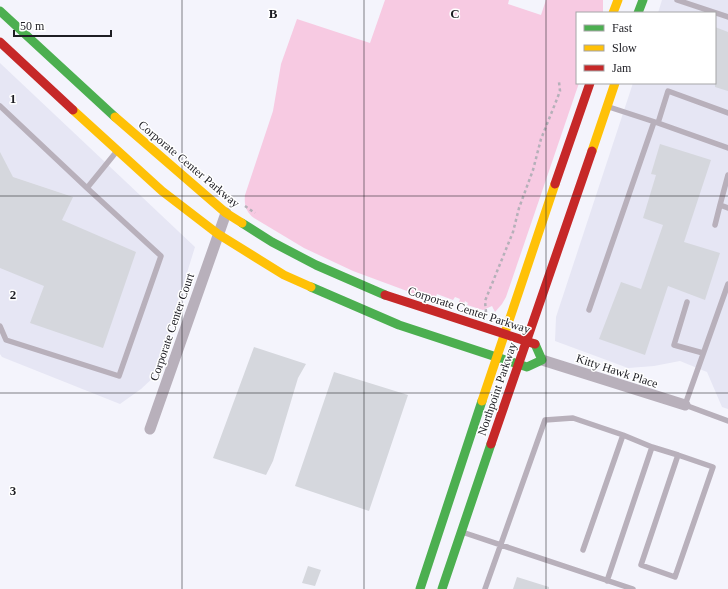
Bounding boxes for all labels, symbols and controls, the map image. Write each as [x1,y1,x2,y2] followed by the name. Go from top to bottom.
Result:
[269,6,278,21] text: B
[450,6,460,21] text: C
[14,12,111,38] scale bar
[576,12,716,84] legend
[20,19,45,33] text: 50 m
[612,21,633,35] text: Fast
[612,41,637,55] text: Slow
[612,61,632,75] text: Jam
[10,91,16,106] text: 1
[135,118,243,210] street label: Corporate Center Parkway
[147,271,197,383] street label: Corporate Center Court
[406,284,532,336] street label: Corporate Center Parkway
[10,287,16,302] text: 2
[474,341,520,437] street label: Northpoint Parkway
[574,351,660,391] street label: Kitty Hawk Place
[10,483,17,498] text: 3

